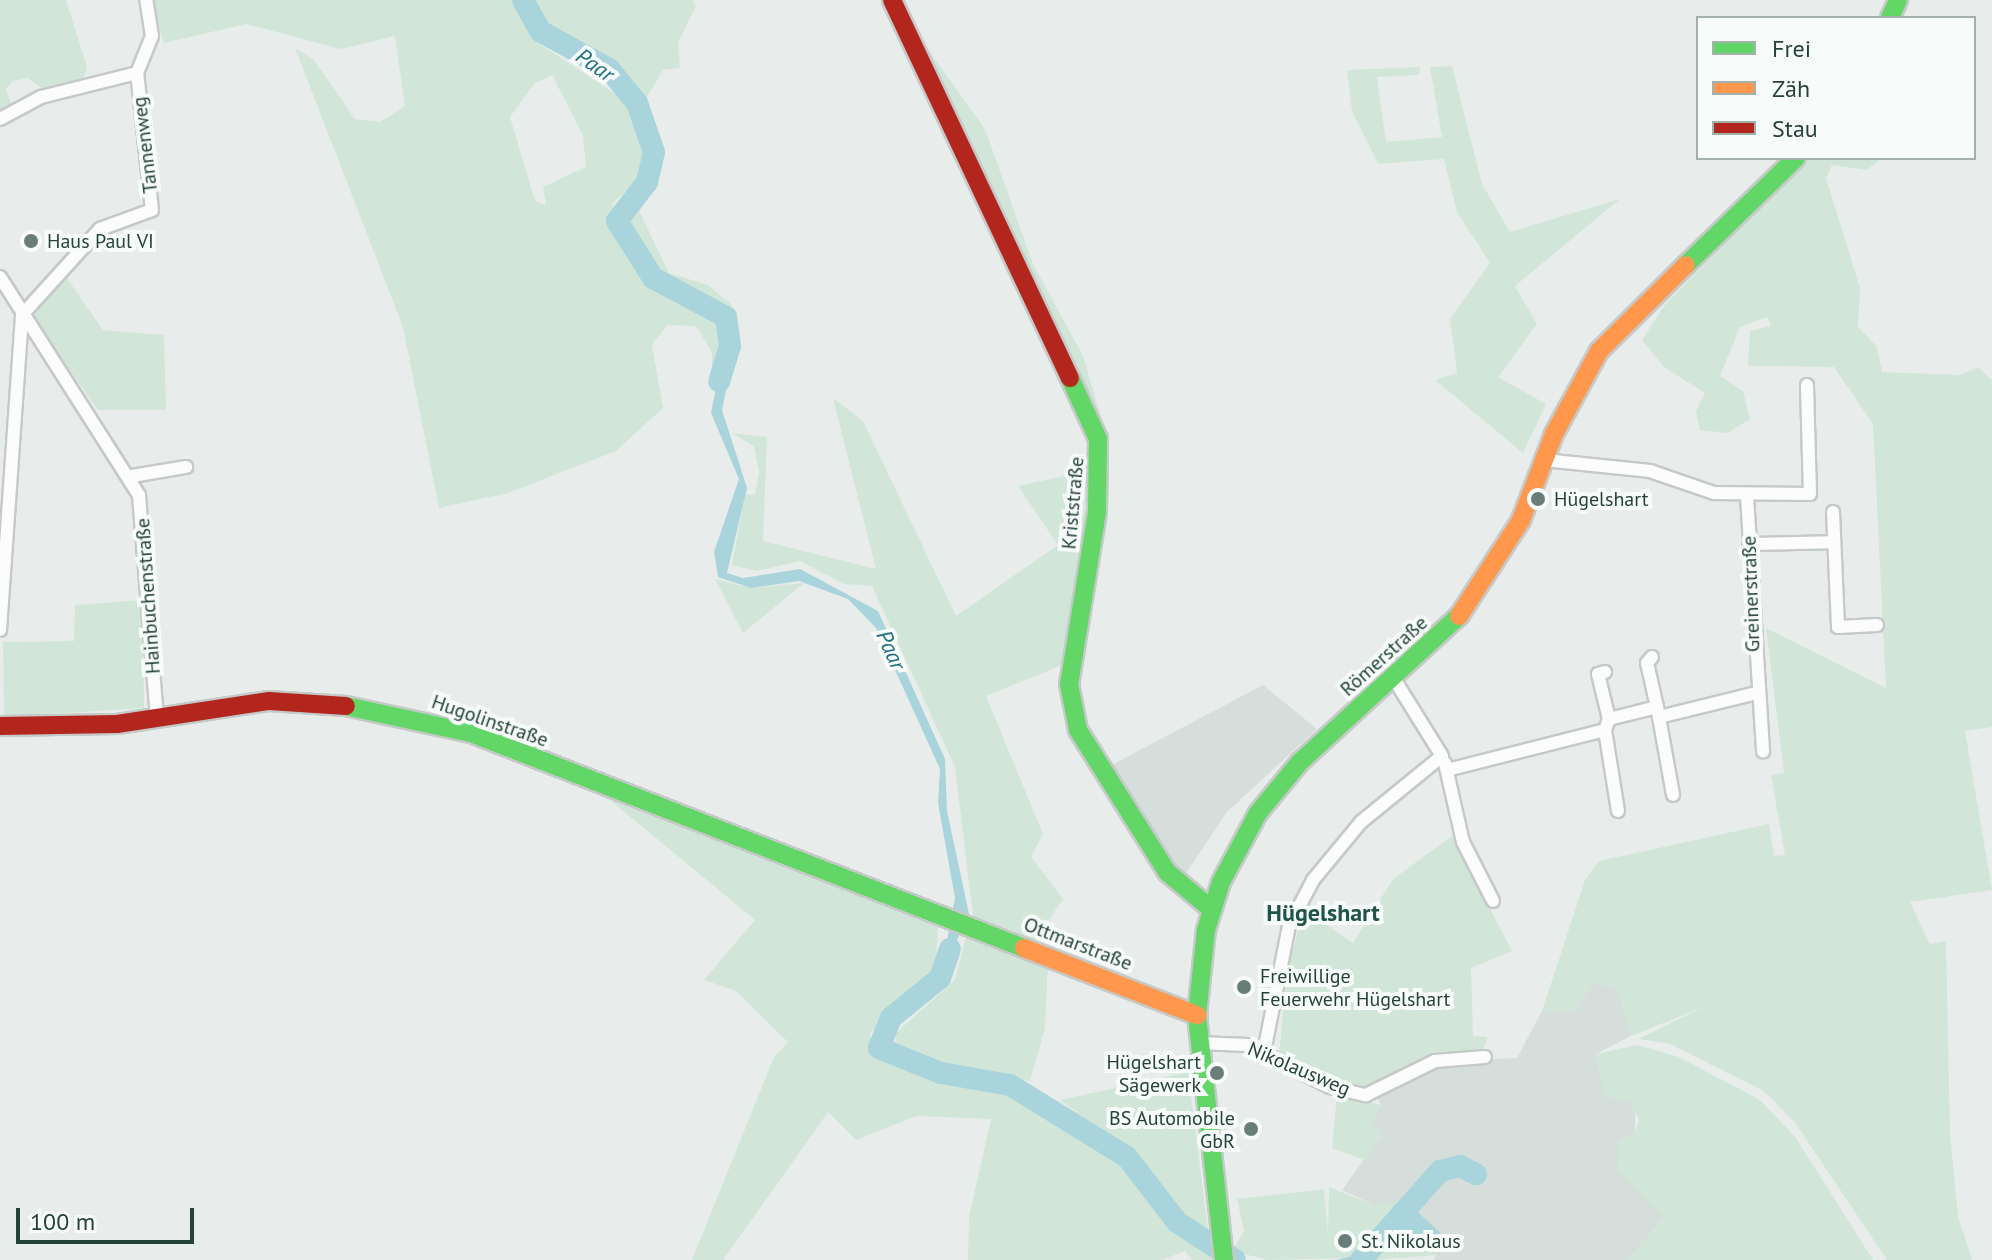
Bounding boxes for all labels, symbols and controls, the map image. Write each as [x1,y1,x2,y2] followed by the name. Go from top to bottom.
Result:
[1696,16,1976,160] legend
[1772,33,1811,64] text: Frei
[571,43,619,87] water label: Paar
[1772,73,1810,104] text: Zäh
[127,95,163,195] street label: Tannenweg
[1772,113,1818,144] text: Stau
[47,229,154,253] place label: Haus Paul VI
[22,232,40,250] marker: Haus Paul VI
[1057,456,1089,550] street label: Kriststraße
[1554,487,1648,511] place label: Hügelshart
[1529,490,1547,508] marker: Hügelshart
[131,517,165,675] street label: Hainbuchenstraße
[1737,535,1765,653] street label: Greinerstraße
[1336,611,1432,701] street label: Römerstraße
[871,626,911,674] water label: Paar
[429,690,551,752] street label: Hugolinstraße
[1266,899,1380,927] district label: Hügelshart
[1020,912,1136,976] street label: Ottmarstraße
[1260,964,1450,1011] place label: Freiwillige Feuerwehr Hügelshart
[1235,978,1253,996] marker: Freiwillige Feuerwehr Hügelshart
[1244,1037,1354,1101] street label: Nikolausweg
[1107,1050,1201,1097] place label: Hügelshart Sägewerk
[1208,1064,1226,1082] marker: Hügelshart Sägewerk
[1108,1106,1235,1153] place label: BS Automobile GbR
[1242,1120,1260,1138] marker: BS Automobile GbR
[20,1192,198,1242] scale bar
[30,1206,95,1237] text: 100 m
[1361,1229,1462,1253] place label: St. Nikolaus
[1336,1232,1354,1250] marker: St. Nikolaus

